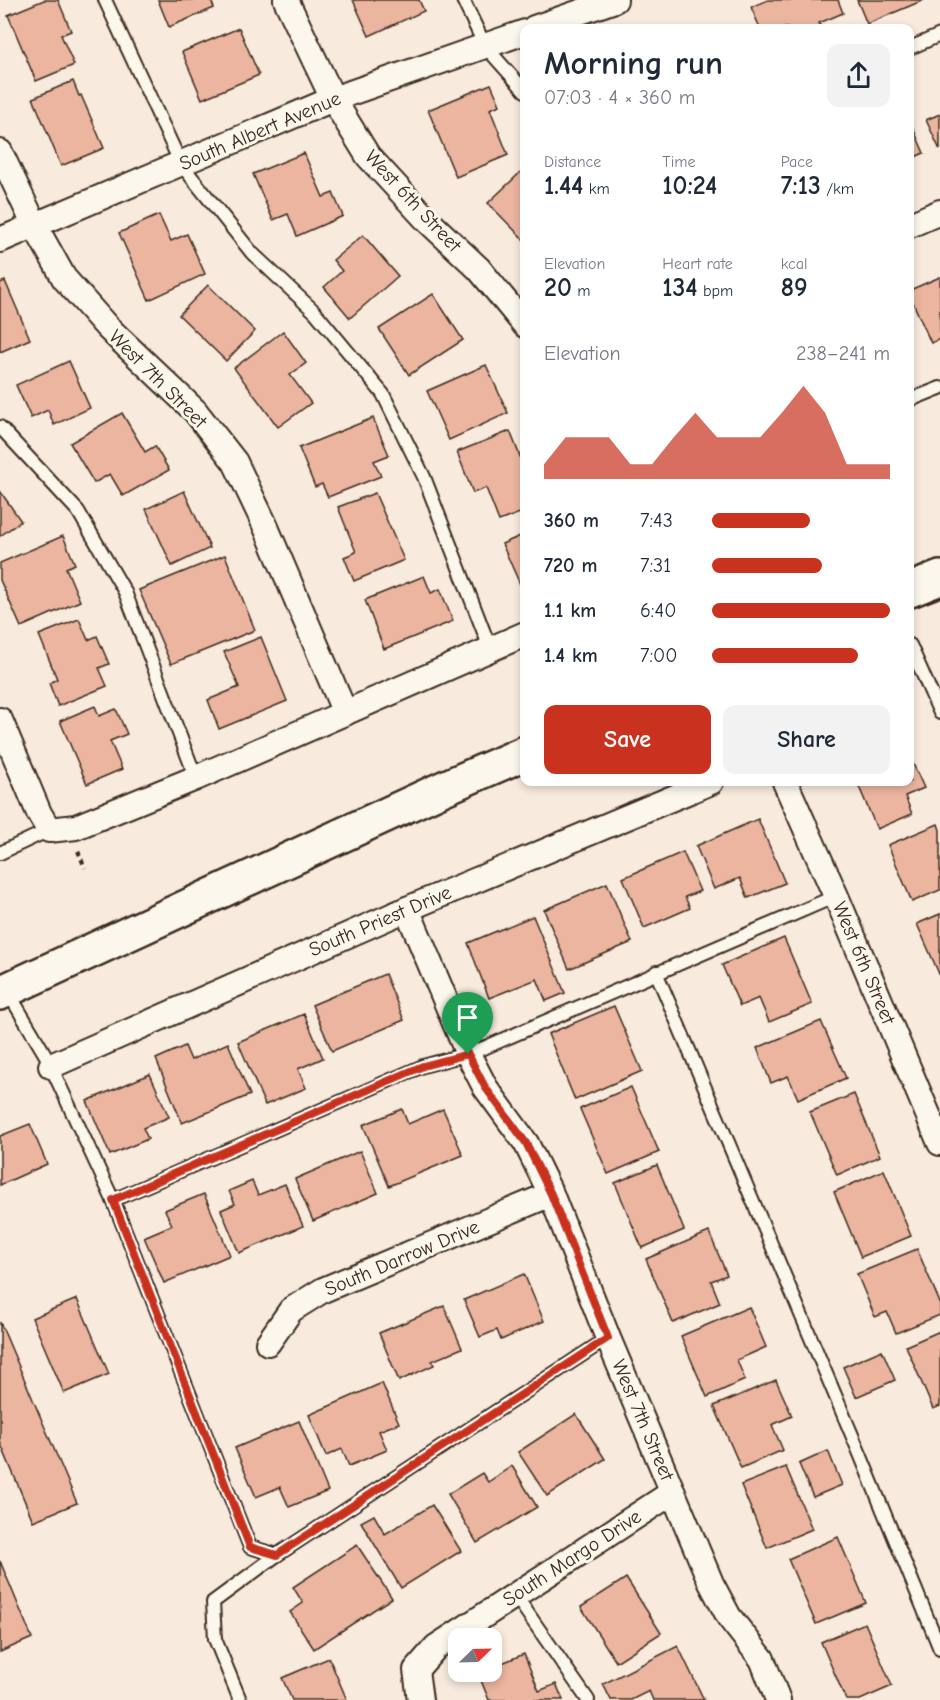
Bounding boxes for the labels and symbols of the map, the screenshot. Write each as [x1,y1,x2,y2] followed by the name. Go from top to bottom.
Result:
[176,87,344,175] street label: South Albert Avenue
[360,145,467,258] street label: West 6th Street
[104,325,213,434] street label: West 7th Street
[305,881,455,961] street label: South Priest Drive
[828,898,901,1029] street label: West 6th Street
[442,992,493,1054] pin
[321,1215,483,1301] street label: South Darrow Drive
[607,1356,679,1485] street label: West 7th Street
[499,1505,645,1611] street label: South Margo Drive
[448,1628,502,1682] north arrow

